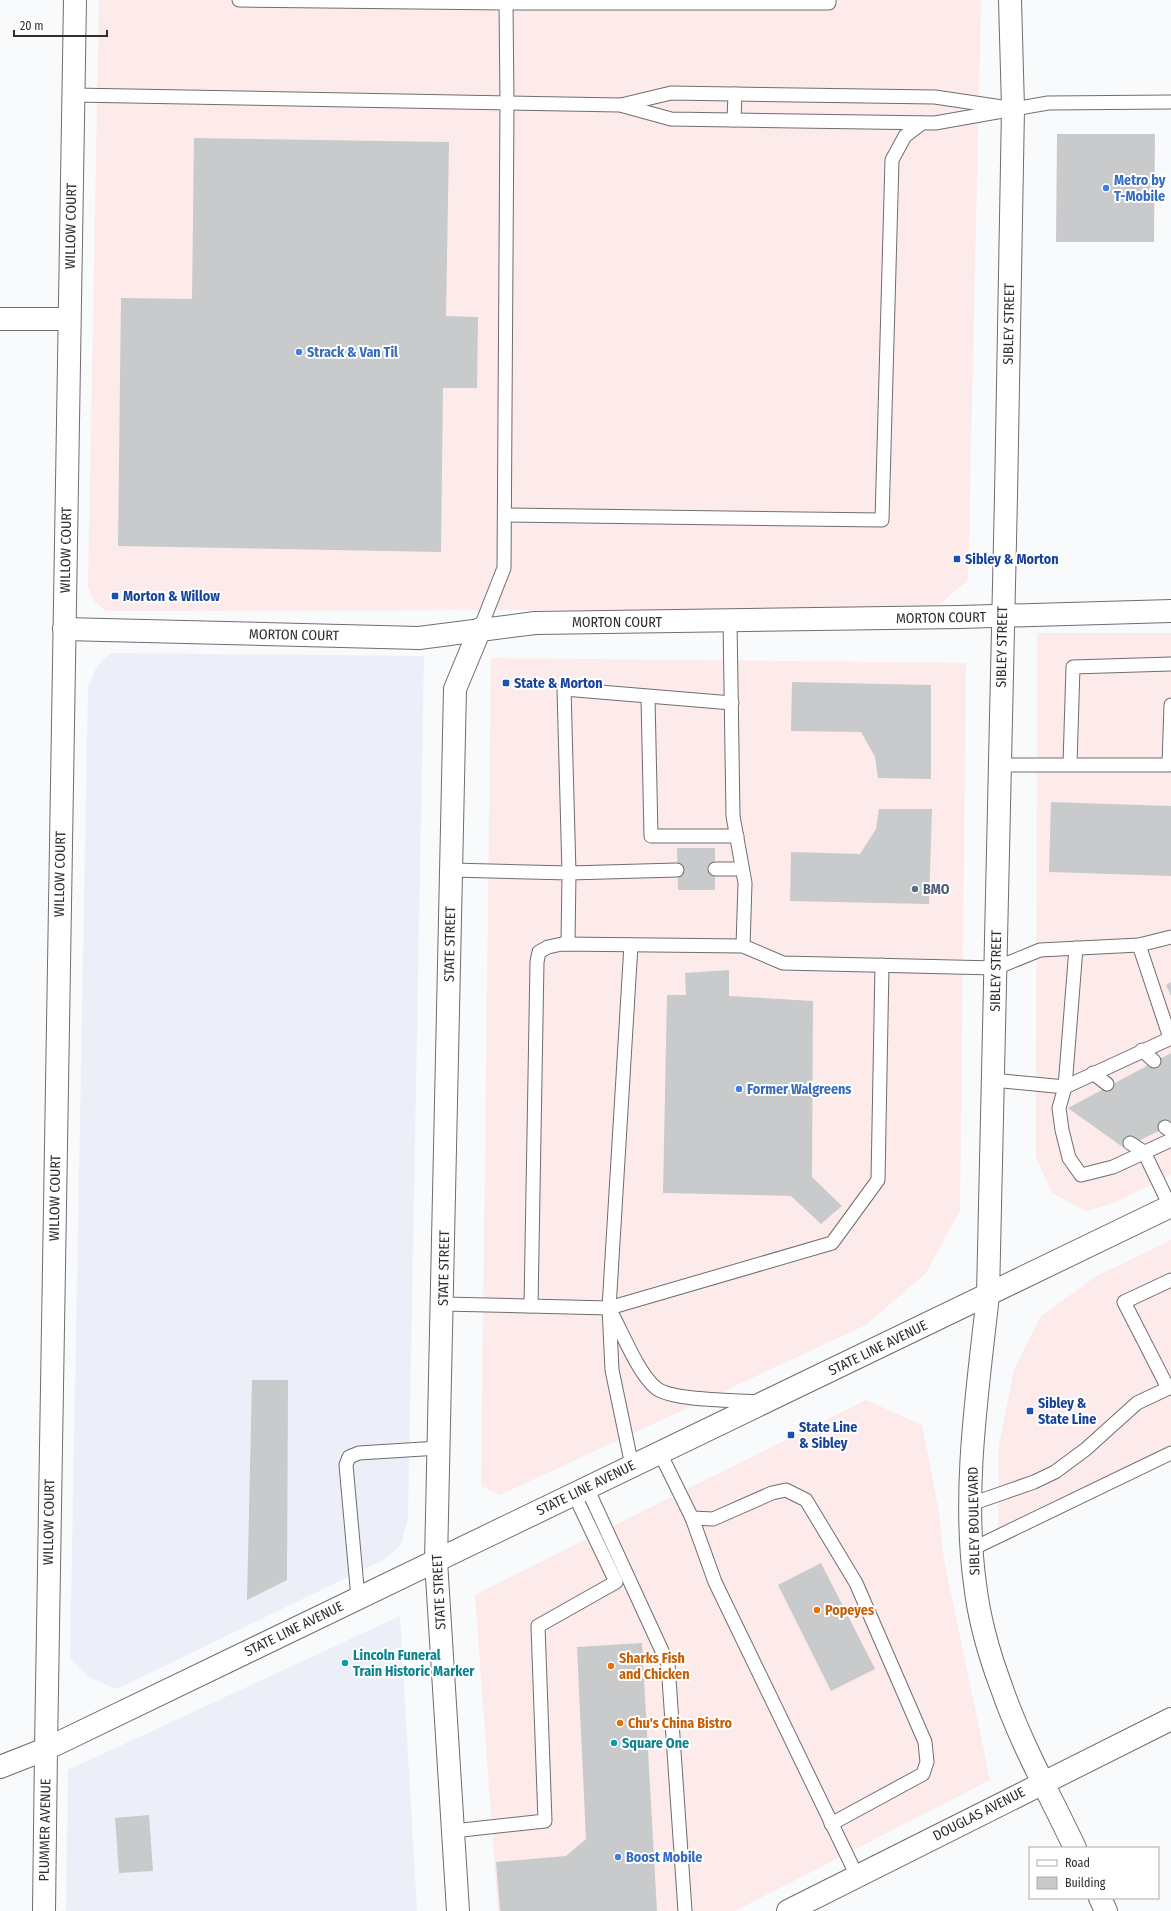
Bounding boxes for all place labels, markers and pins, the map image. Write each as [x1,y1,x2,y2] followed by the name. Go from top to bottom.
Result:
[1114,172,1166,205] place label: Metro by T-Mobile
[1101,183,1111,193] marker: Metro by T-Mobile
[307,344,398,361] place label: Strack & Van Til
[294,347,304,357] marker: Strack & Van Til
[965,551,1059,568] place label: Sibley & Morton
[952,554,962,564] marker: Sibley & Morton
[123,588,220,605] place label: Morton & Willow
[110,591,120,601] marker: Morton & Willow
[514,675,602,692] place label: State & Morton
[501,678,511,688] marker: State & Morton
[923,881,950,898] place label: BMO
[910,884,920,894] marker: BMO
[747,1081,851,1098] place label: Former Walgreens
[734,1084,744,1094] marker: Former Walgreens
[1038,1395,1096,1428] place label: Sibley & State Line
[1025,1406,1035,1416] marker: Sibley & State Line
[799,1419,857,1452] place label: State Line & Sibley
[786,1430,796,1440] marker: State Line & Sibley
[825,1602,874,1619] place label: Popeyes
[812,1605,822,1615] marker: Popeyes
[353,1647,475,1680] place label: Lincoln Funeral Train Historic Marker
[619,1650,689,1683] place label: Sharks Fish and Chicken
[340,1658,350,1668] marker: Lincoln Funeral Train Historic Marker
[606,1661,616,1671] marker: Sharks Fish and Chicken
[628,1715,732,1732] place label: Chu's China Bistro
[615,1718,625,1728] marker: Chu's China Bistro
[622,1735,689,1752] place label: Square One
[609,1738,619,1748] marker: Square One
[626,1849,702,1866] place label: Boost Mobile
[613,1852,623,1862] marker: Boost Mobile

